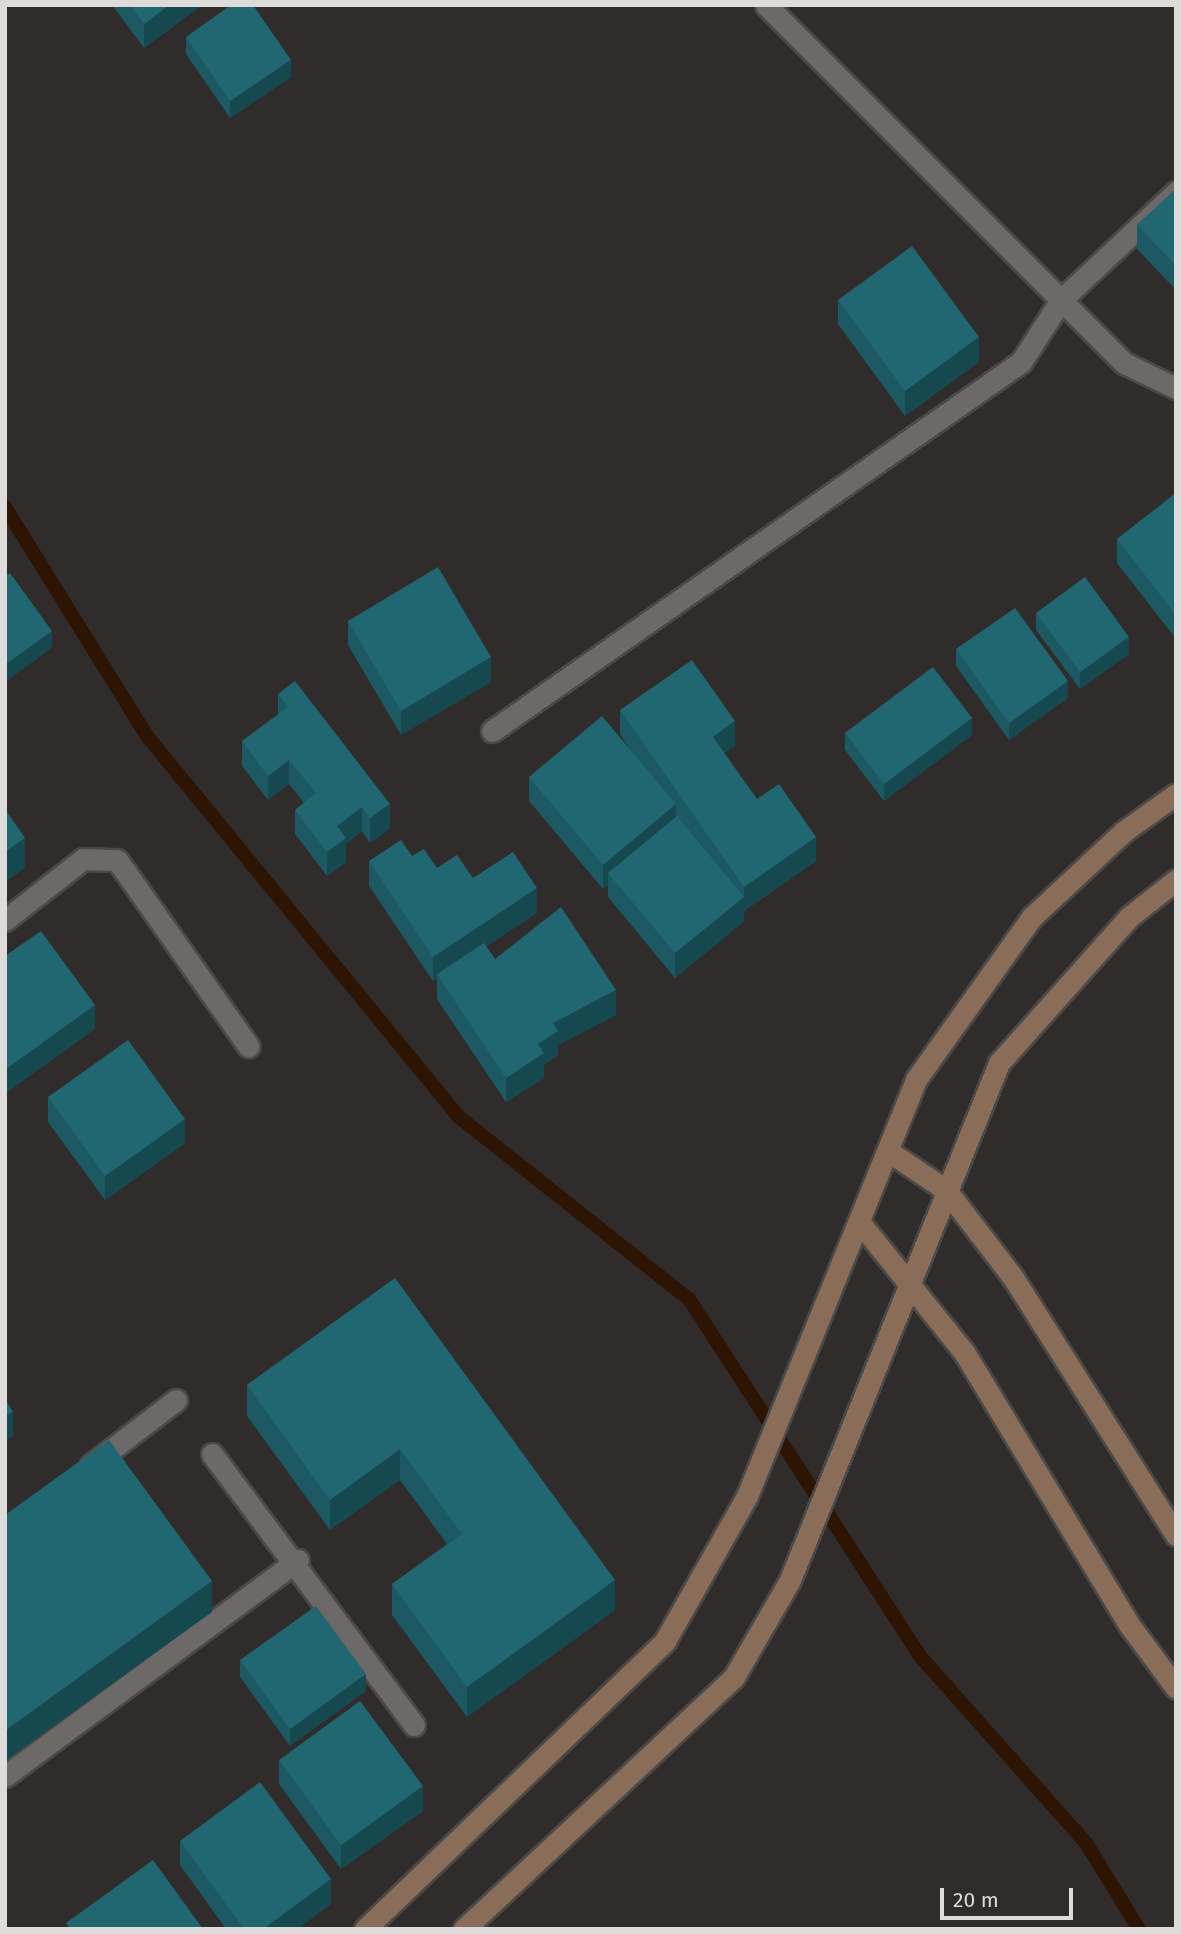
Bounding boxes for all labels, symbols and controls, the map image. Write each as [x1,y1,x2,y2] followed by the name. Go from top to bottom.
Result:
[943,1874,1076,1918] scale bar
[953,1887,999,1913] text: 20 m

